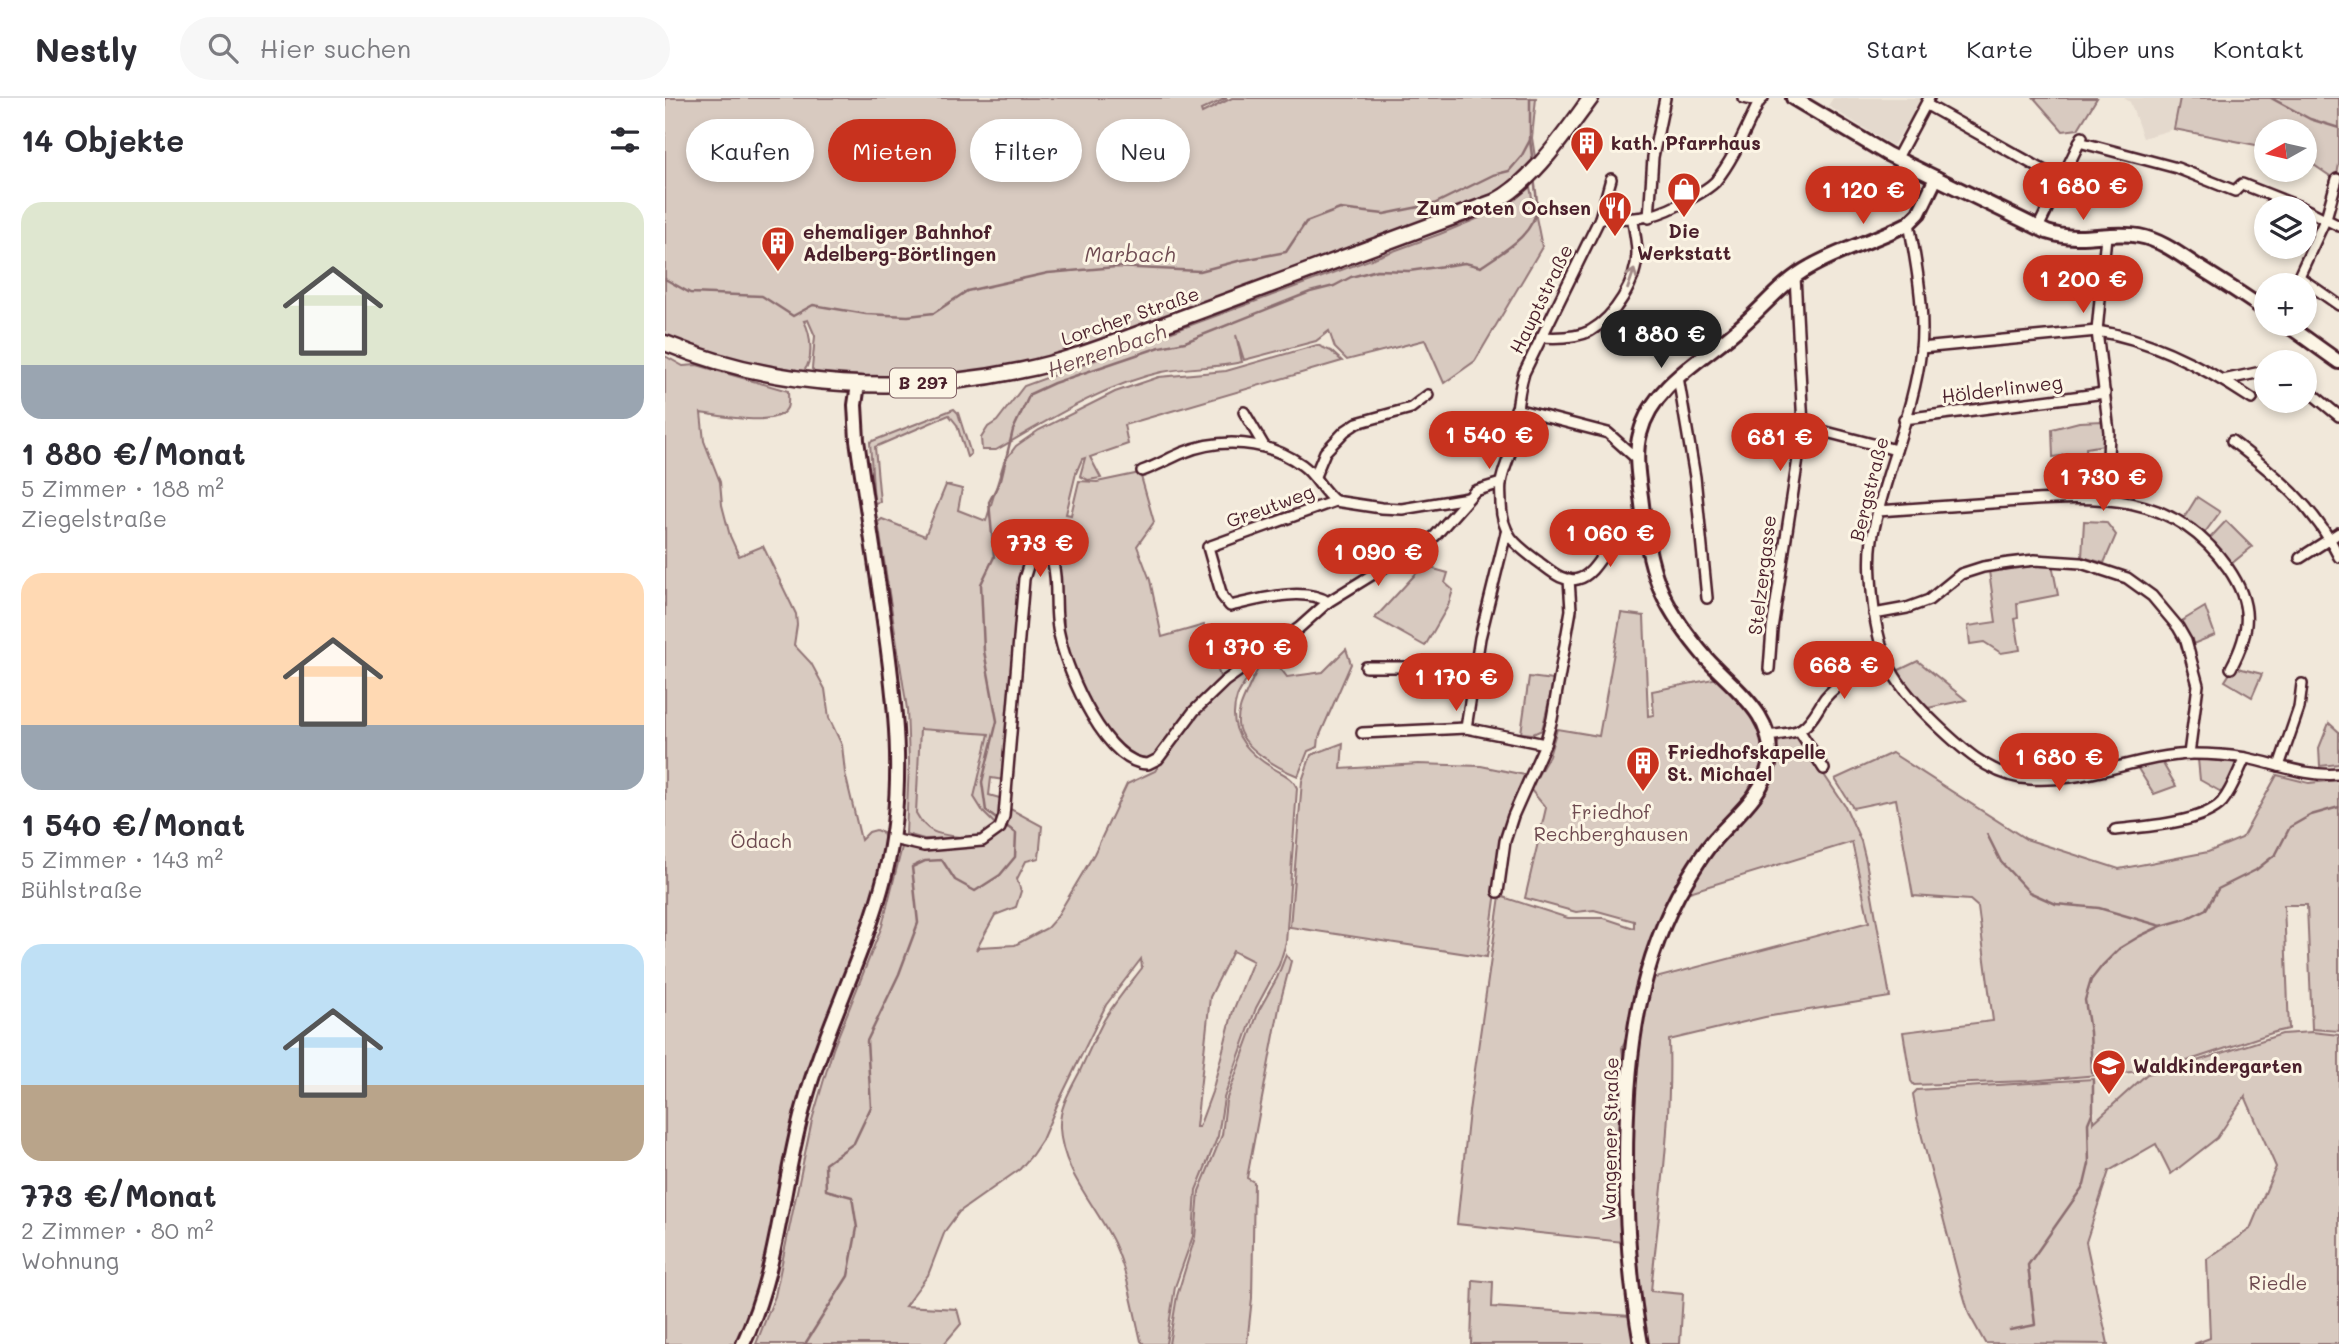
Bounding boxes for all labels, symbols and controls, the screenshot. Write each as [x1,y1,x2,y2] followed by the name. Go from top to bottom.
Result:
[180,17,670,80] search box
[35,27,138,70] text: Nestly
[204,29,242,67] icon: search
[260,31,411,65] text: Hier suchen
[1866,33,1928,64] text: Start
[1966,33,2033,64] text: Karte
[2071,33,2175,64] text: Über uns
[2213,33,2304,64] text: Kontakt
[686,119,814,182] chip: Kaufen
[828,119,956,182] chip: Mieten
[970,119,1082,182] chip: Filter
[1096,119,1190,182] chip: Neu
[2254,119,2317,182] north arrow
[2254,119,2317,413] map controls
[21,120,184,160] text: 14 Objekte
[606,121,644,159] icon: filters
[1568,124,1606,173] building icon: kath. Pfarrhaus
[1611,130,1761,155] place label: kath. Pfarrhaus
[2018,162,2148,222] pin: 1 680 €
[1798,166,1928,226] pin: 1 120 €
[1665,170,1703,219] shop icon: Die Werkstatt
[2039,170,2127,200] text: 1 680 €
[1821,174,1905,204] text: 1 120 €
[1596,189,1634,238] restaurant icon: Zum roten Ochsen
[1416,195,1591,220] place label: Zum roten Ochsen
[2254,196,2317,259] button: layers
[1637,218,1731,265] place label: Die Werkstatt
[803,219,996,266] place label: ehemaliger Bahnhof Adelberg-Börtlingen
[759,224,797,273] building icon: ehemaliger Bahnhof Adelberg-Börtlingen
[1084,240,1176,267] water label: Marbach
[1503,240,1578,358] street label: Hauptstraße
[270,248,396,374] icon: home
[2018,256,2148,315] pin: 1 200 €
[2039,263,2127,293] text: 1 200 €
[1626,268,1638,290] one-way arrow
[2254,273,2317,336] button: +
[1058,280,1202,351] street label: Lorcher Straße
[1596,310,1726,370] pin: 1 880 €
[1043,317,1170,383] water label: Herrenbach
[1617,318,1705,348] text: 1 880 €
[2254,350,2317,413] button: −
[890,368,956,398] road number: B 297
[1940,369,2064,408] street label: Hölderlinweg
[1424,412,1554,471] pin: 1 540 €
[1731,414,1829,473] pin: 681 €
[1445,419,1533,449] text: 1 540 €
[1747,421,1813,451] text: 681 €
[21,433,246,473] text: 1 880 €/Monat
[1843,434,1894,544] street label: Bergstraße
[2038,454,2168,513] pin: 1 730 €
[2060,461,2146,491] text: 1 730 €
[21,473,224,503] text: 5 Zimmer · 188 m²
[1222,478,1317,533] street label: Greutweg
[21,503,167,533] text: Ziegelstraße
[1545,510,1675,569] pin: 1 060 €
[1742,514,1781,636] street label: Stelzergasse
[1566,517,1654,547] text: 1 060 €
[991,519,1089,579] pin: 773 €
[1007,527,1073,557] text: 773 €
[1313,528,1443,588] pin: 1 090 €
[1334,536,1422,566] text: 1 090 €
[270,619,396,745] icon: home
[1183,624,1313,683] pin: 1 370 €
[1205,631,1291,661] text: 1 370 €
[1795,642,1893,701] pin: 668 €
[1809,649,1879,679] text: 668 €
[1391,654,1521,713] pin: 1 170 €
[1414,661,1498,691] text: 1 170 €
[1994,734,2124,793] pin: 1 680 €
[1667,739,1826,786] place label: Friedhofskapelle St. Michael
[2015,741,2103,771] text: 1 680 €
[1624,744,1662,793] building icon: Friedhofskapelle St. Michael
[1534,799,1688,846] park label: Friedhof Rechberghausen
[21,804,245,844] text: 1 540 €/Monat
[731,828,791,853] park label: Ödach
[21,844,223,874] text: 5 Zimmer · 143 m²
[21,874,143,904] text: Bühlstraße
[270,990,396,1116] icon: home
[2090,1047,2128,1096] school or university icon: Waldkindergarten
[2133,1053,2302,1078] place label: Waldkindergarten
[1596,1057,1623,1221] street label: Wangener Straße
[21,1175,217,1215] text: 773 €/Monat
[21,1215,213,1245] text: 2 Zimmer · 80 m²
[21,1245,119,1275] text: Wohnung
[2249,1270,2307,1295] park label: Riedle

